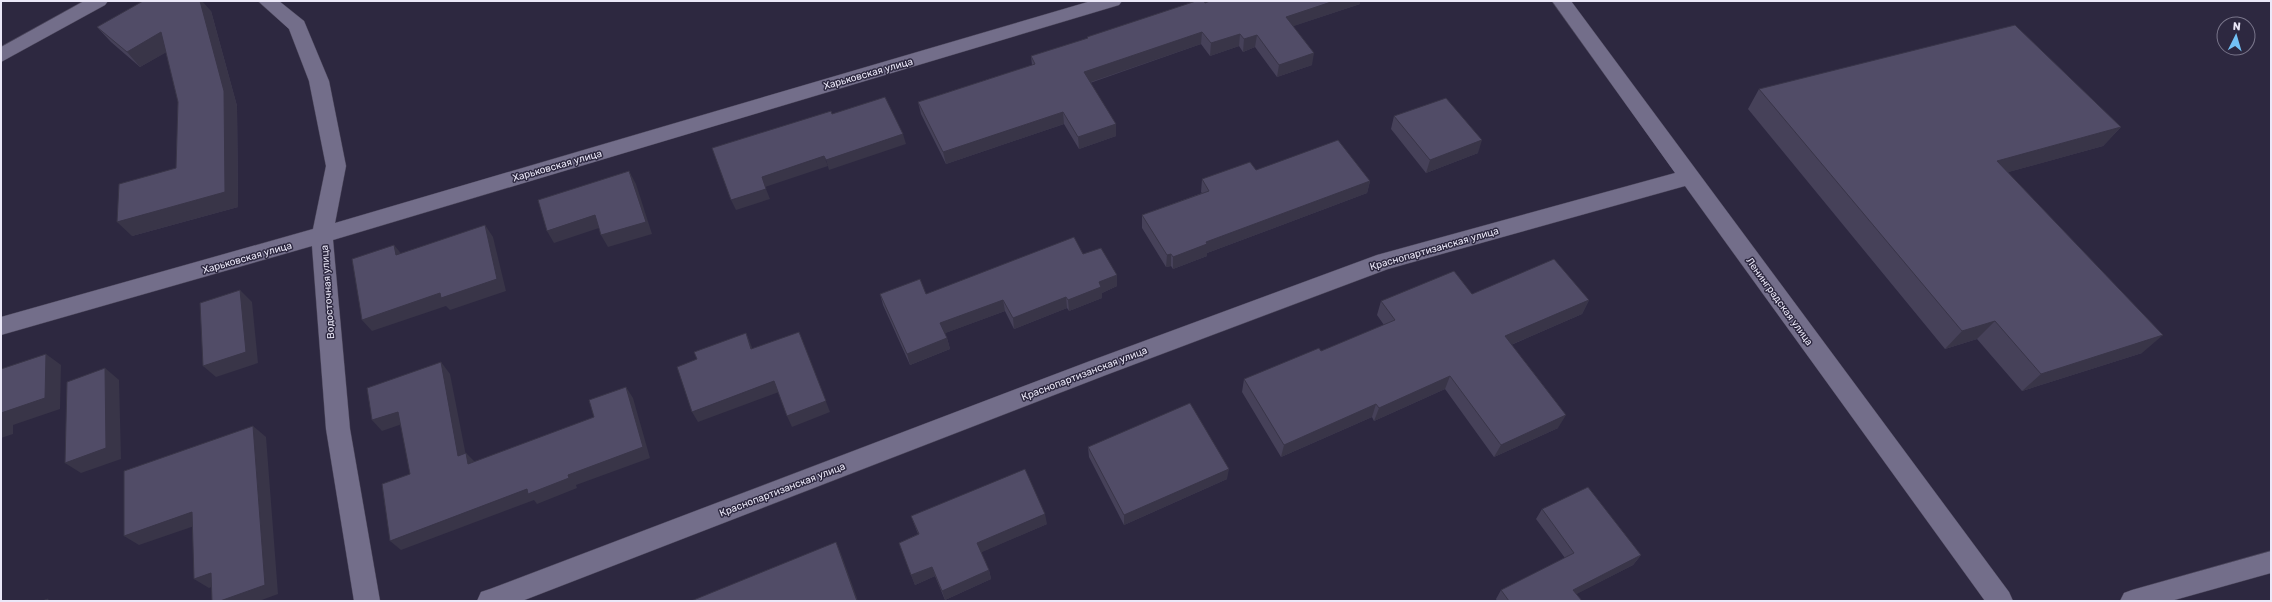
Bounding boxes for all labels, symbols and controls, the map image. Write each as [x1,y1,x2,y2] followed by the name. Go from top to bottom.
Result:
[2216,16,2256,56] north arrow
[2232,20,2241,33] text: N
[822,55,914,92] street label: Харьковская улица
[511,147,603,184] street label: Харьковская улица
[1368,225,1500,273] street label: Краснопартизанская улица
[201,239,293,276] street label: Харьковская улица
[319,244,337,339] street label: Водосточная улица
[1743,255,1815,348] street label: Ленинградская улица
[1020,344,1149,403] street label: Краснопартизанская улица
[718,460,847,519] street label: Краснопартизанская улица

